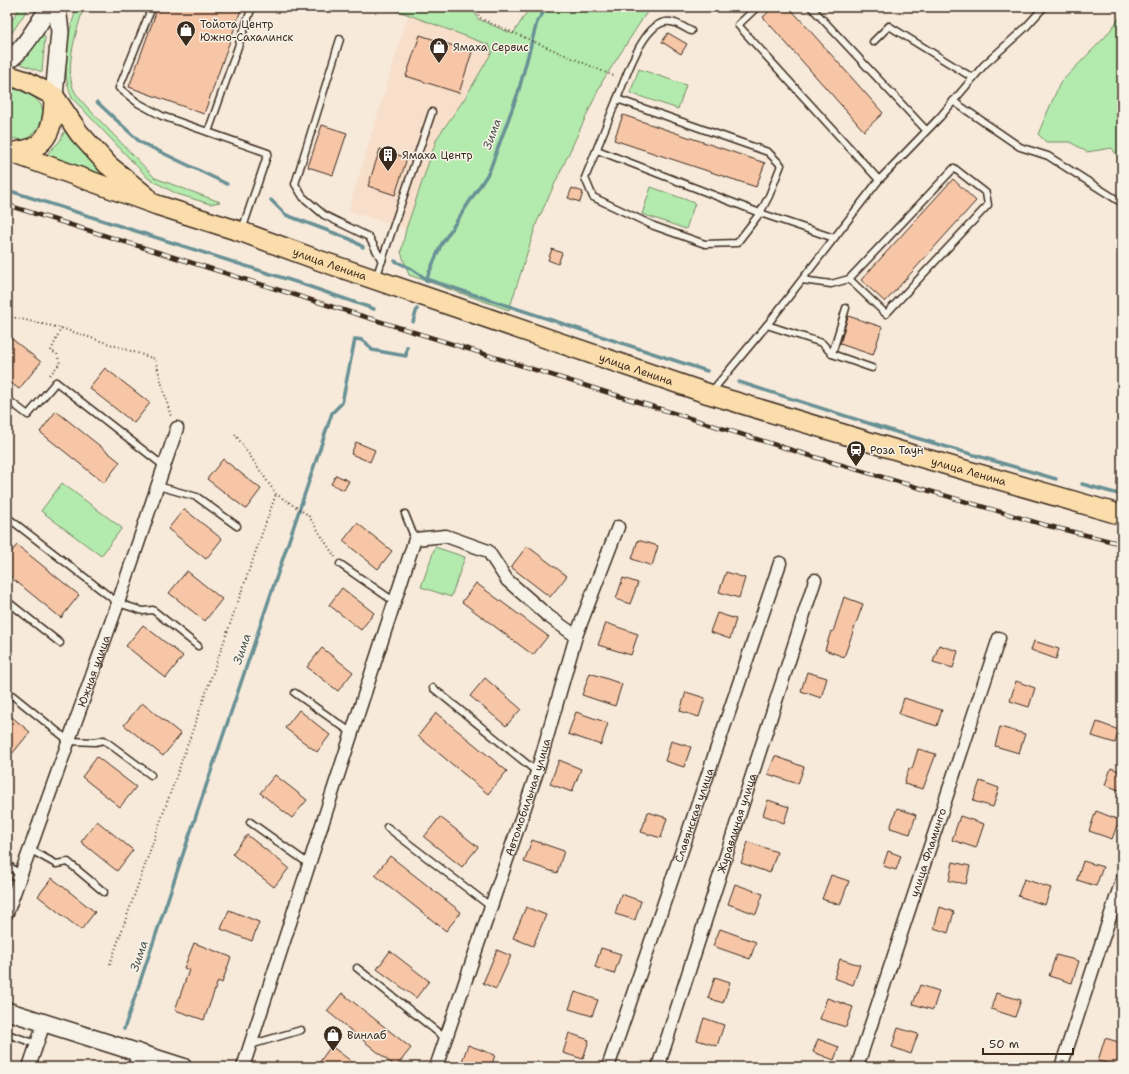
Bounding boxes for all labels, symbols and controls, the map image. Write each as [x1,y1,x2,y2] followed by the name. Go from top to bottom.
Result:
[200,17,294,45] place label: Тойота Центр Южно-Сахалинск
[175,19,197,47] shop icon: Тойота Центр Южно-Сахалинск
[428,36,450,64] shop icon: Ямаха Сервис
[453,40,529,55] place label: Ямаха Сервис
[479,116,505,152] water label: Зима
[377,144,399,172] building icon: Ямаха Центр
[402,148,473,163] place label: Ямаха Центр
[291,244,369,284] street label: улица Ленина
[597,350,675,389] street label: улица Ленина
[845,439,867,467] station icon: Роза Таун
[870,443,924,458] place label: Роза Таун
[930,454,1008,490] street label: улица Ленина
[229,631,255,667] water label: Зима
[74,633,114,709] street label: Южная улица
[502,737,554,858] street label: Автомобильная улица
[671,766,717,865] street label: Славянская улица
[714,772,760,875] street label: Журавлиная улица
[907,806,950,899] street label: улица Фламинго
[126,938,152,974] water label: Зима
[322,1024,344,1052] shop icon: Винлаб
[347,1028,387,1043] place label: Винлаб
[983,1030,1073,1056] scale bar
[989,1036,1019,1052] text: 50 m

